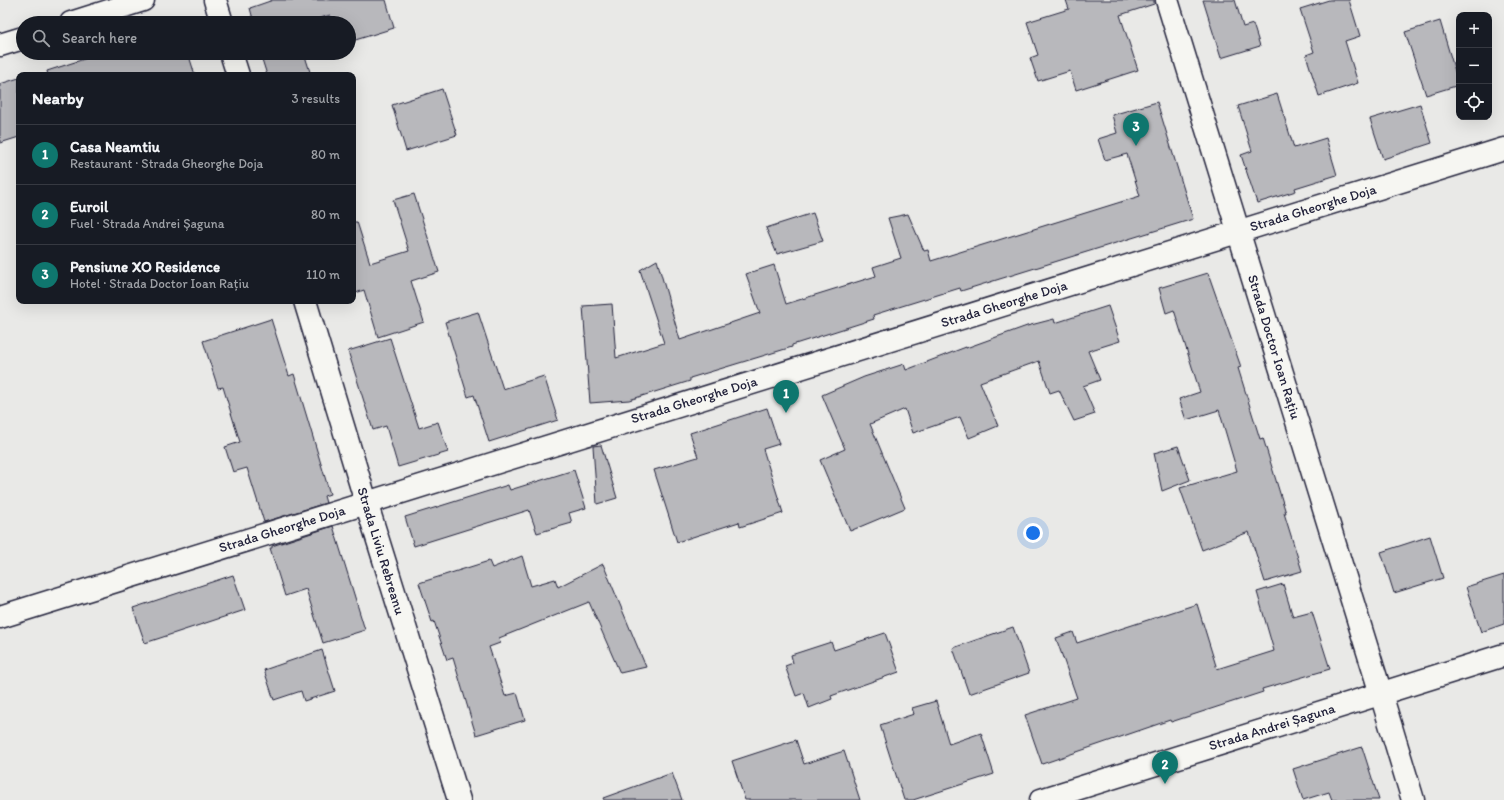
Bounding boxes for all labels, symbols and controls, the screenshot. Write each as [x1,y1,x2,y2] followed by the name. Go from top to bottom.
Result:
[1456,12,1492,120] map controls
[1456,12,1492,48] button: +
[16,16,356,60] search box
[30,27,52,49] icon: search
[62,29,137,47] text: Search here
[1456,48,1492,84] button: −
[1456,84,1492,120] button: locate
[32,88,84,108] text: Nearby
[291,91,340,106] text: 3 results
[1123,113,1149,146] pin: 3
[70,138,160,156] text: Casa Neamtiu
[42,147,48,162] text: 1
[311,147,340,162] text: 80 m
[70,156,263,171] text: Restaurant · Strada Gheorghe Doja
[1248,180,1379,235] street label: Strada Gheorghe Doja
[70,198,108,216] text: Euroil
[42,207,48,222] text: 2
[311,207,340,222] text: 80 m
[70,216,224,231] text: Fuel · Strada Andrei Șaguna
[70,258,220,276] text: Pensiune XO Residence
[41,267,49,282] text: 3
[306,267,340,282] text: 110 m
[1244,273,1304,422] street label: Strada Doctor Ioan Rațiu
[70,276,249,291] text: Hotel · Strada Doctor Ioan Rațiu
[939,276,1070,331] street label: Strada Gheorghe Doja
[629,372,760,427] street label: Strada Gheorghe Doja
[773,380,799,413] pin: 1
[354,485,409,617] street label: Strada Liviu Rebreanu
[217,501,348,556] street label: Strada Gheorghe Doja
[1023,523,1043,543] your location
[1207,699,1338,754] street label: Strada Andrei Șaguna
[1152,751,1178,784] pin: 2

